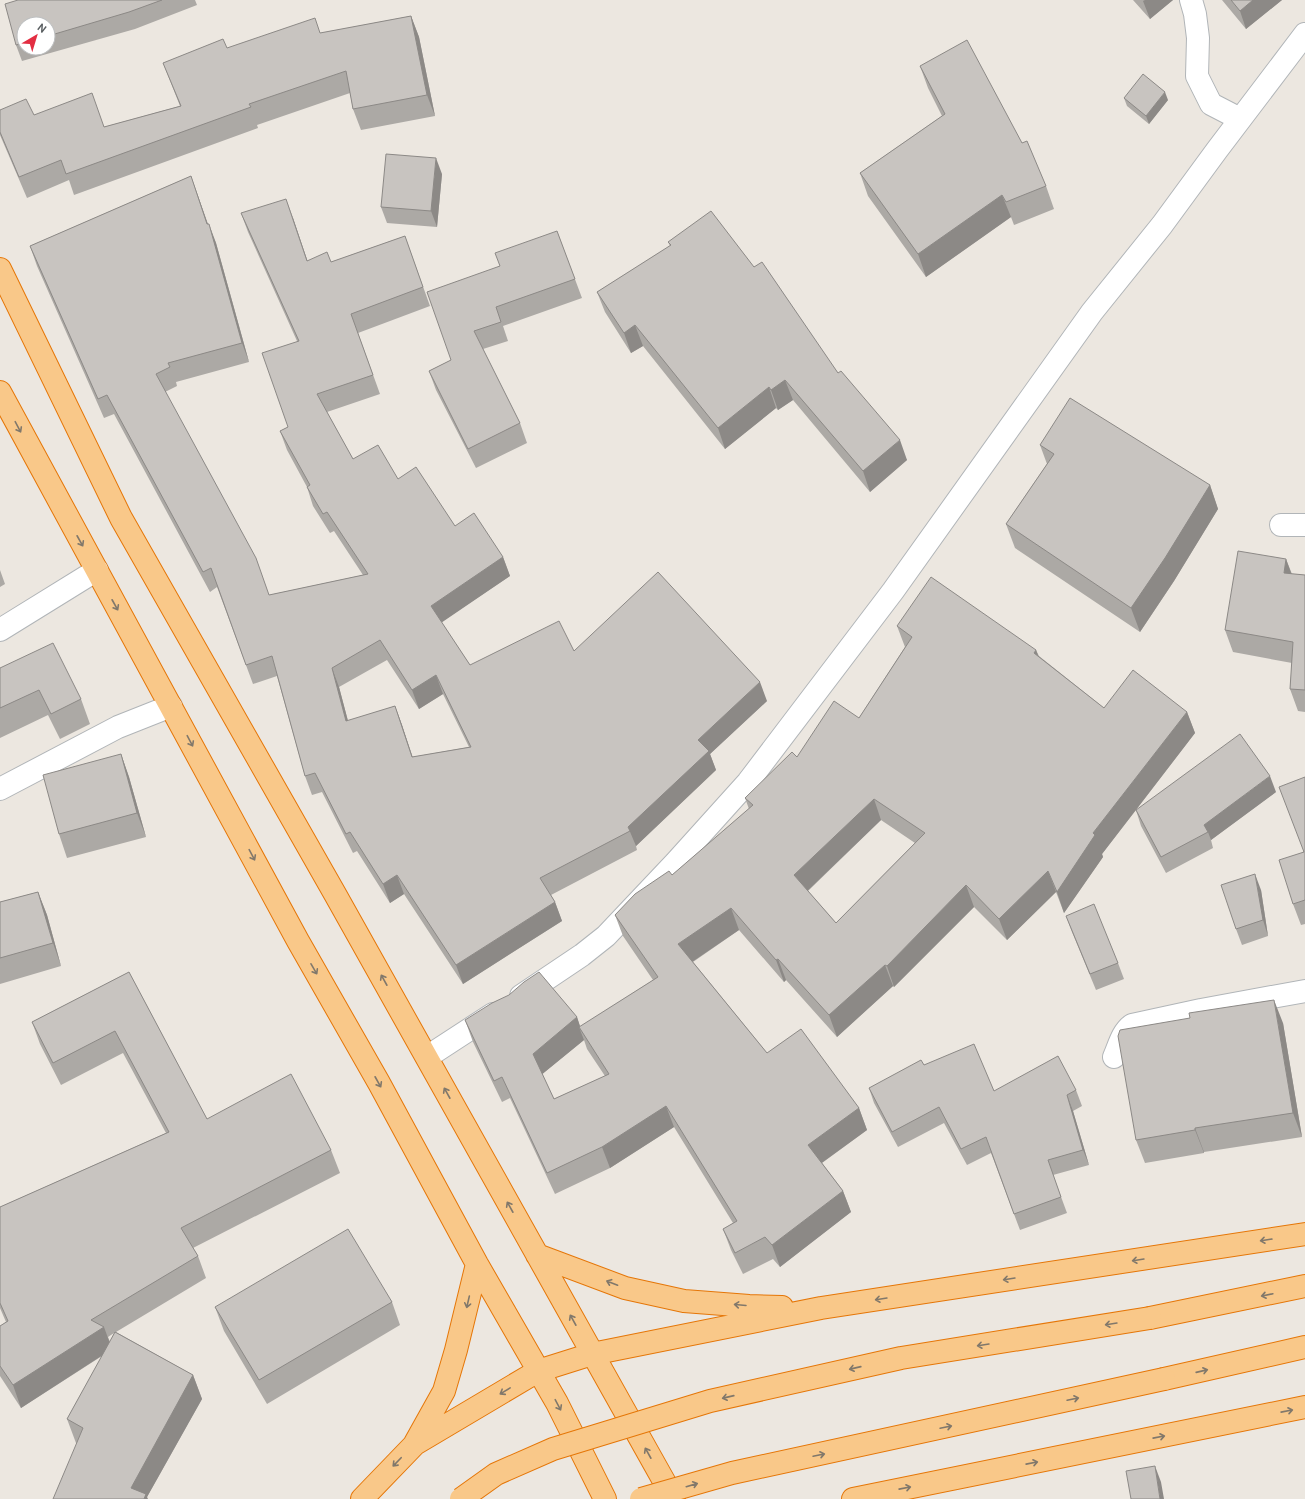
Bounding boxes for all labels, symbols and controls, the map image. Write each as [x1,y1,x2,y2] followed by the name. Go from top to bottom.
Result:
[16,16,56,56] north arrow
[34,21,49,37] text: N
[15,420,23,432] one-way arrow
[77,535,85,547] one-way arrow
[112,598,120,610] one-way arrow
[186,735,194,747] one-way arrow
[248,849,256,861] one-way arrow
[311,963,318,975] one-way arrow
[379,974,387,986] one-way arrow
[375,1076,383,1088] one-way arrow
[442,1087,450,1099] one-way arrow
[506,1201,514,1213] one-way arrow
[1260,1236,1273,1244] one-way arrow
[1132,1256,1145,1264] one-way arrow
[1003,1275,1016,1283] one-way arrow
[607,1279,619,1287] one-way arrow
[1261,1291,1274,1299] one-way arrow
[463,1295,471,1308] one-way arrow
[875,1295,888,1303] one-way arrow
[734,1302,747,1309] one-way arrow
[569,1314,577,1326] one-way arrow
[1105,1321,1118,1329] one-way arrow
[977,1341,990,1349] one-way arrow
[849,1365,862,1372] one-way arrow
[1196,1366,1209,1374] one-way arrow
[499,1387,511,1395] one-way arrow
[722,1393,735,1401] one-way arrow
[1066,1395,1079,1403] one-way arrow
[554,1398,562,1410] one-way arrow
[1280,1407,1293,1415] one-way arrow
[939,1423,952,1431] one-way arrow
[1153,1432,1166,1440] one-way arrow
[643,1447,651,1459] one-way arrow
[812,1450,825,1458] one-way arrow
[392,1457,402,1467] one-way arrow
[1025,1458,1038,1466] one-way arrow
[685,1481,698,1488] one-way arrow
[898,1484,911,1492] one-way arrow

